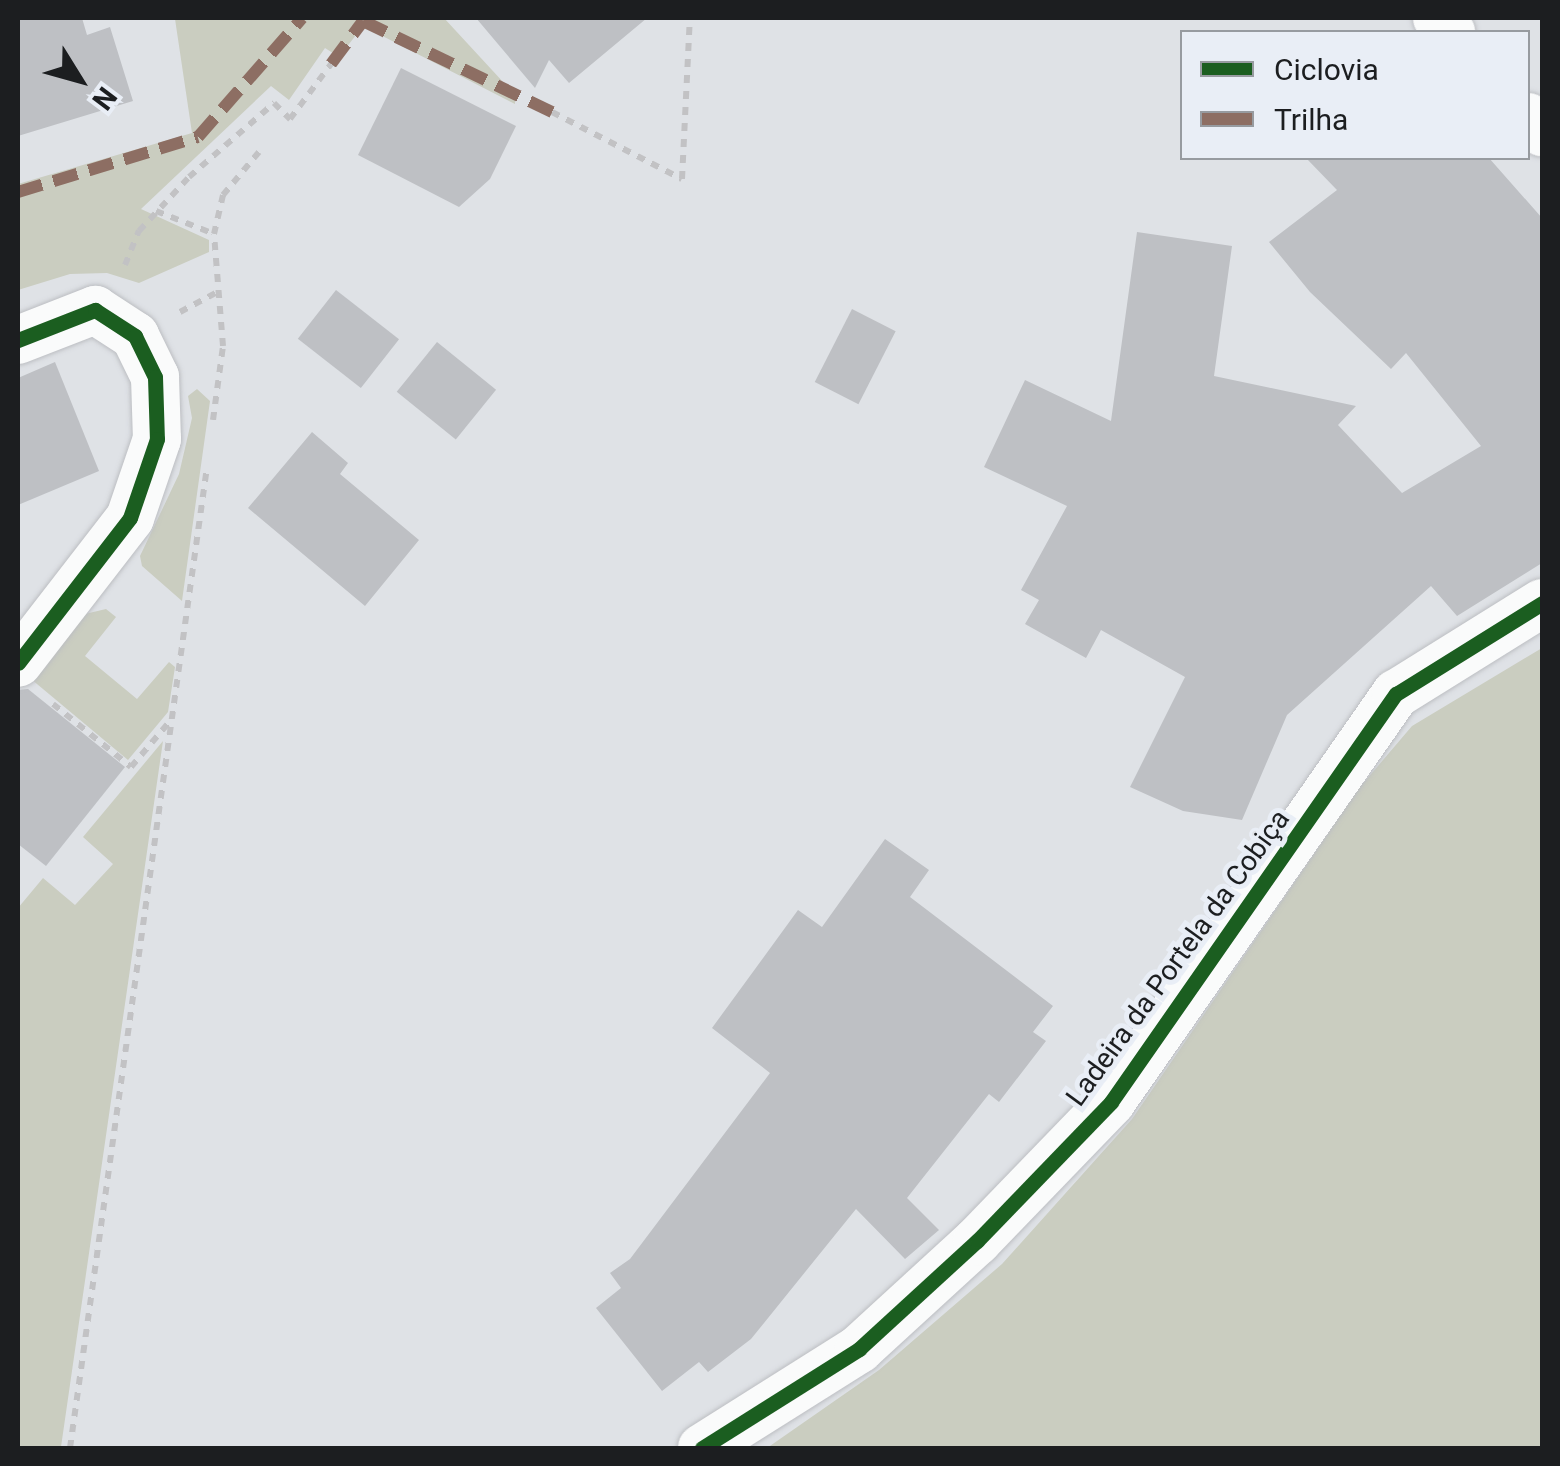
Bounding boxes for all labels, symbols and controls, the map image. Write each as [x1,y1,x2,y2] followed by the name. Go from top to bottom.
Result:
[30,30,130,130] north arrow
[1180,30,1530,160] legend
[1274,52,1379,87] text: Ciclovia
[85,81,123,116] text: N
[1274,102,1348,137] text: Trilha
[1059,803,1297,1113] street label: Ladeira da Portela da Cobiça

